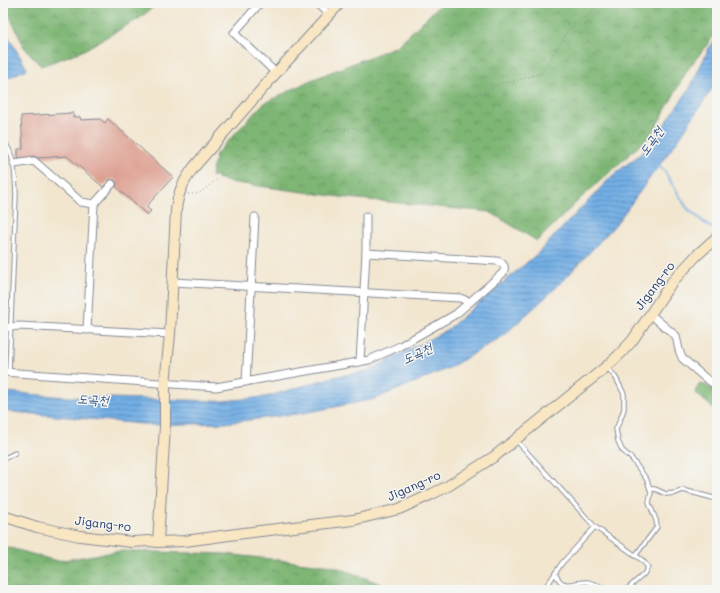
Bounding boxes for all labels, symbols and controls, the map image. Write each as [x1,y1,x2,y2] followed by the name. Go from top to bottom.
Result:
[635,122,667,158] water label: 도곡천
[631,258,678,313] street label: Jigang-ro
[399,338,436,367] water label: 도곡천
[77,389,111,408] water label: 도곡천
[385,466,443,504] street label: Jigang-ro
[74,512,132,534] street label: Jigang-ro

